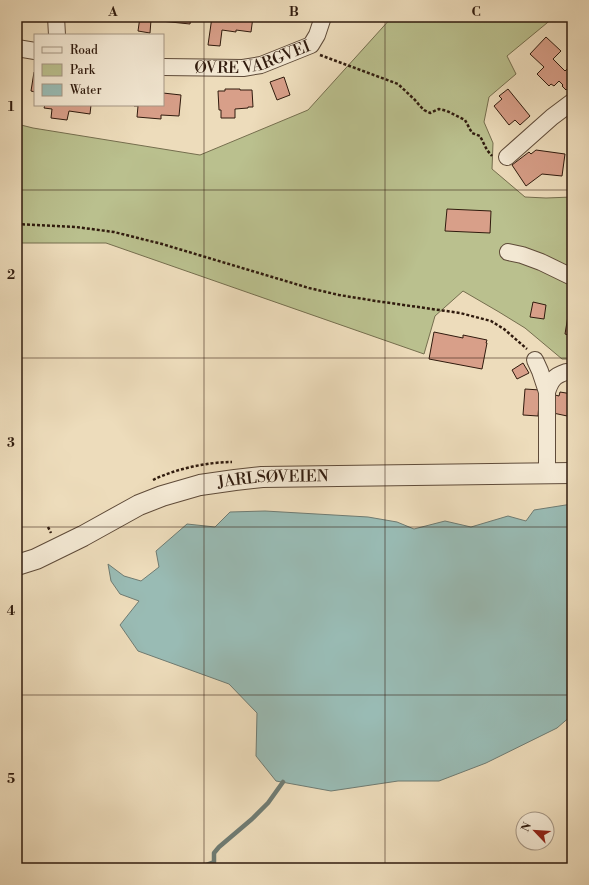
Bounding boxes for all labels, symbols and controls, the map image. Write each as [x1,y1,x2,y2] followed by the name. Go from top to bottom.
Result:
[107,4,118,20] text: A
[289,4,299,20] text: B
[471,4,481,20] text: C
[34,34,164,106] legend
[194,36,313,78] street label: ØVRE VARGVEI
[70,43,98,58] text: Road
[70,63,96,78] text: Park
[69,83,102,98] text: Water
[8,99,15,115] text: 1
[7,267,15,283] text: 2
[7,435,15,451] text: 3
[215,466,329,493] street label: JARLSØVEIEN
[7,603,16,619] text: 4
[7,771,15,787] text: 5
[515,811,555,851] north arrow
[519,820,535,834] text: N

